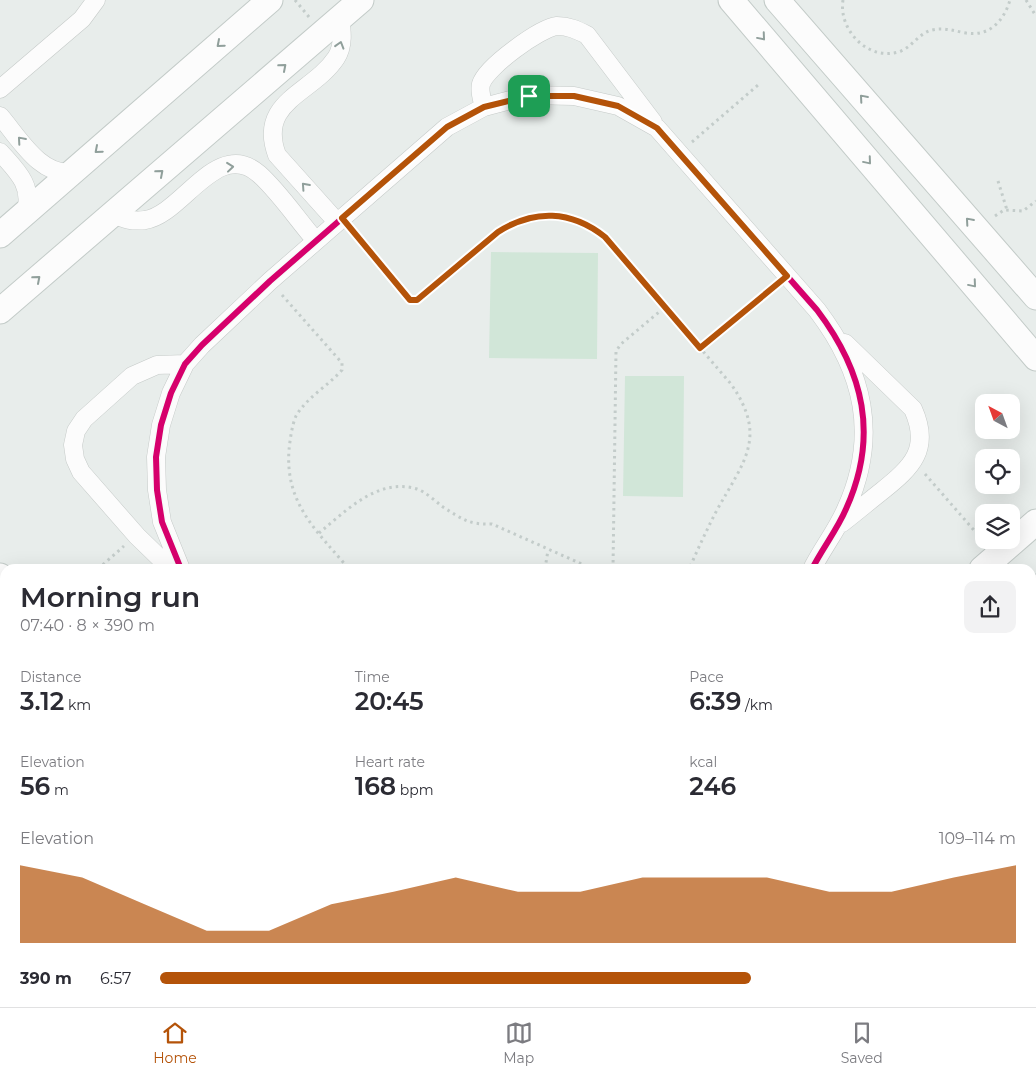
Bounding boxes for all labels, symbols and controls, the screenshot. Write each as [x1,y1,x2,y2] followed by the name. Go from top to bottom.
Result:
[757,31,765,40] one-way arrow
[217,38,226,47] one-way arrow
[335,41,345,50] one-way arrow
[277,64,286,73] one-way arrow
[508,75,550,117] pin
[515,82,543,110] icon: arrive
[860,95,868,104] one-way arrow
[18,137,27,146] one-way arrow
[95,145,104,153] one-way arrow
[862,155,871,164] one-way arrow
[226,161,234,172] one-way arrow
[154,171,163,179] one-way arrow
[302,183,311,192] one-way arrow
[966,217,975,226] one-way arrow
[31,277,40,285] one-way arrow
[967,279,976,288] one-way arrow
[975,394,1020,439] north arrow
[975,394,1020,549] map controls
[975,449,1020,494] button: locate
[975,504,1020,549] button: layers
[20,580,200,614] text: Morning run
[964,581,1016,633] button: share
[20,616,155,635] text: 07:40 · 8 × 390 m
[20,668,82,686] text: Distance
[355,668,390,686] text: Time
[689,668,724,686] text: Pace
[20,686,64,716] text: 3.12
[355,686,424,716] text: 20:45
[689,686,741,716] text: 6:39
[64,696,91,714] text: km
[741,696,773,714] text: /km
[20,753,85,771] text: Elevation
[355,753,425,771] text: Heart rate
[689,753,717,771] text: kcal
[20,771,50,801] text: 56
[355,771,396,801] text: 168
[689,771,736,801] text: 246
[50,781,69,799] text: m
[396,781,434,799] text: bpm
[20,829,94,848] text: Elevation
[939,829,1016,848] text: 109–114 m
[20,969,72,988] text: 390 m
[100,969,131,988] text: 6:57
[153,1019,197,1067] tab: Home
[503,1019,534,1067] tab: Map
[841,1019,883,1067] tab: Saved

